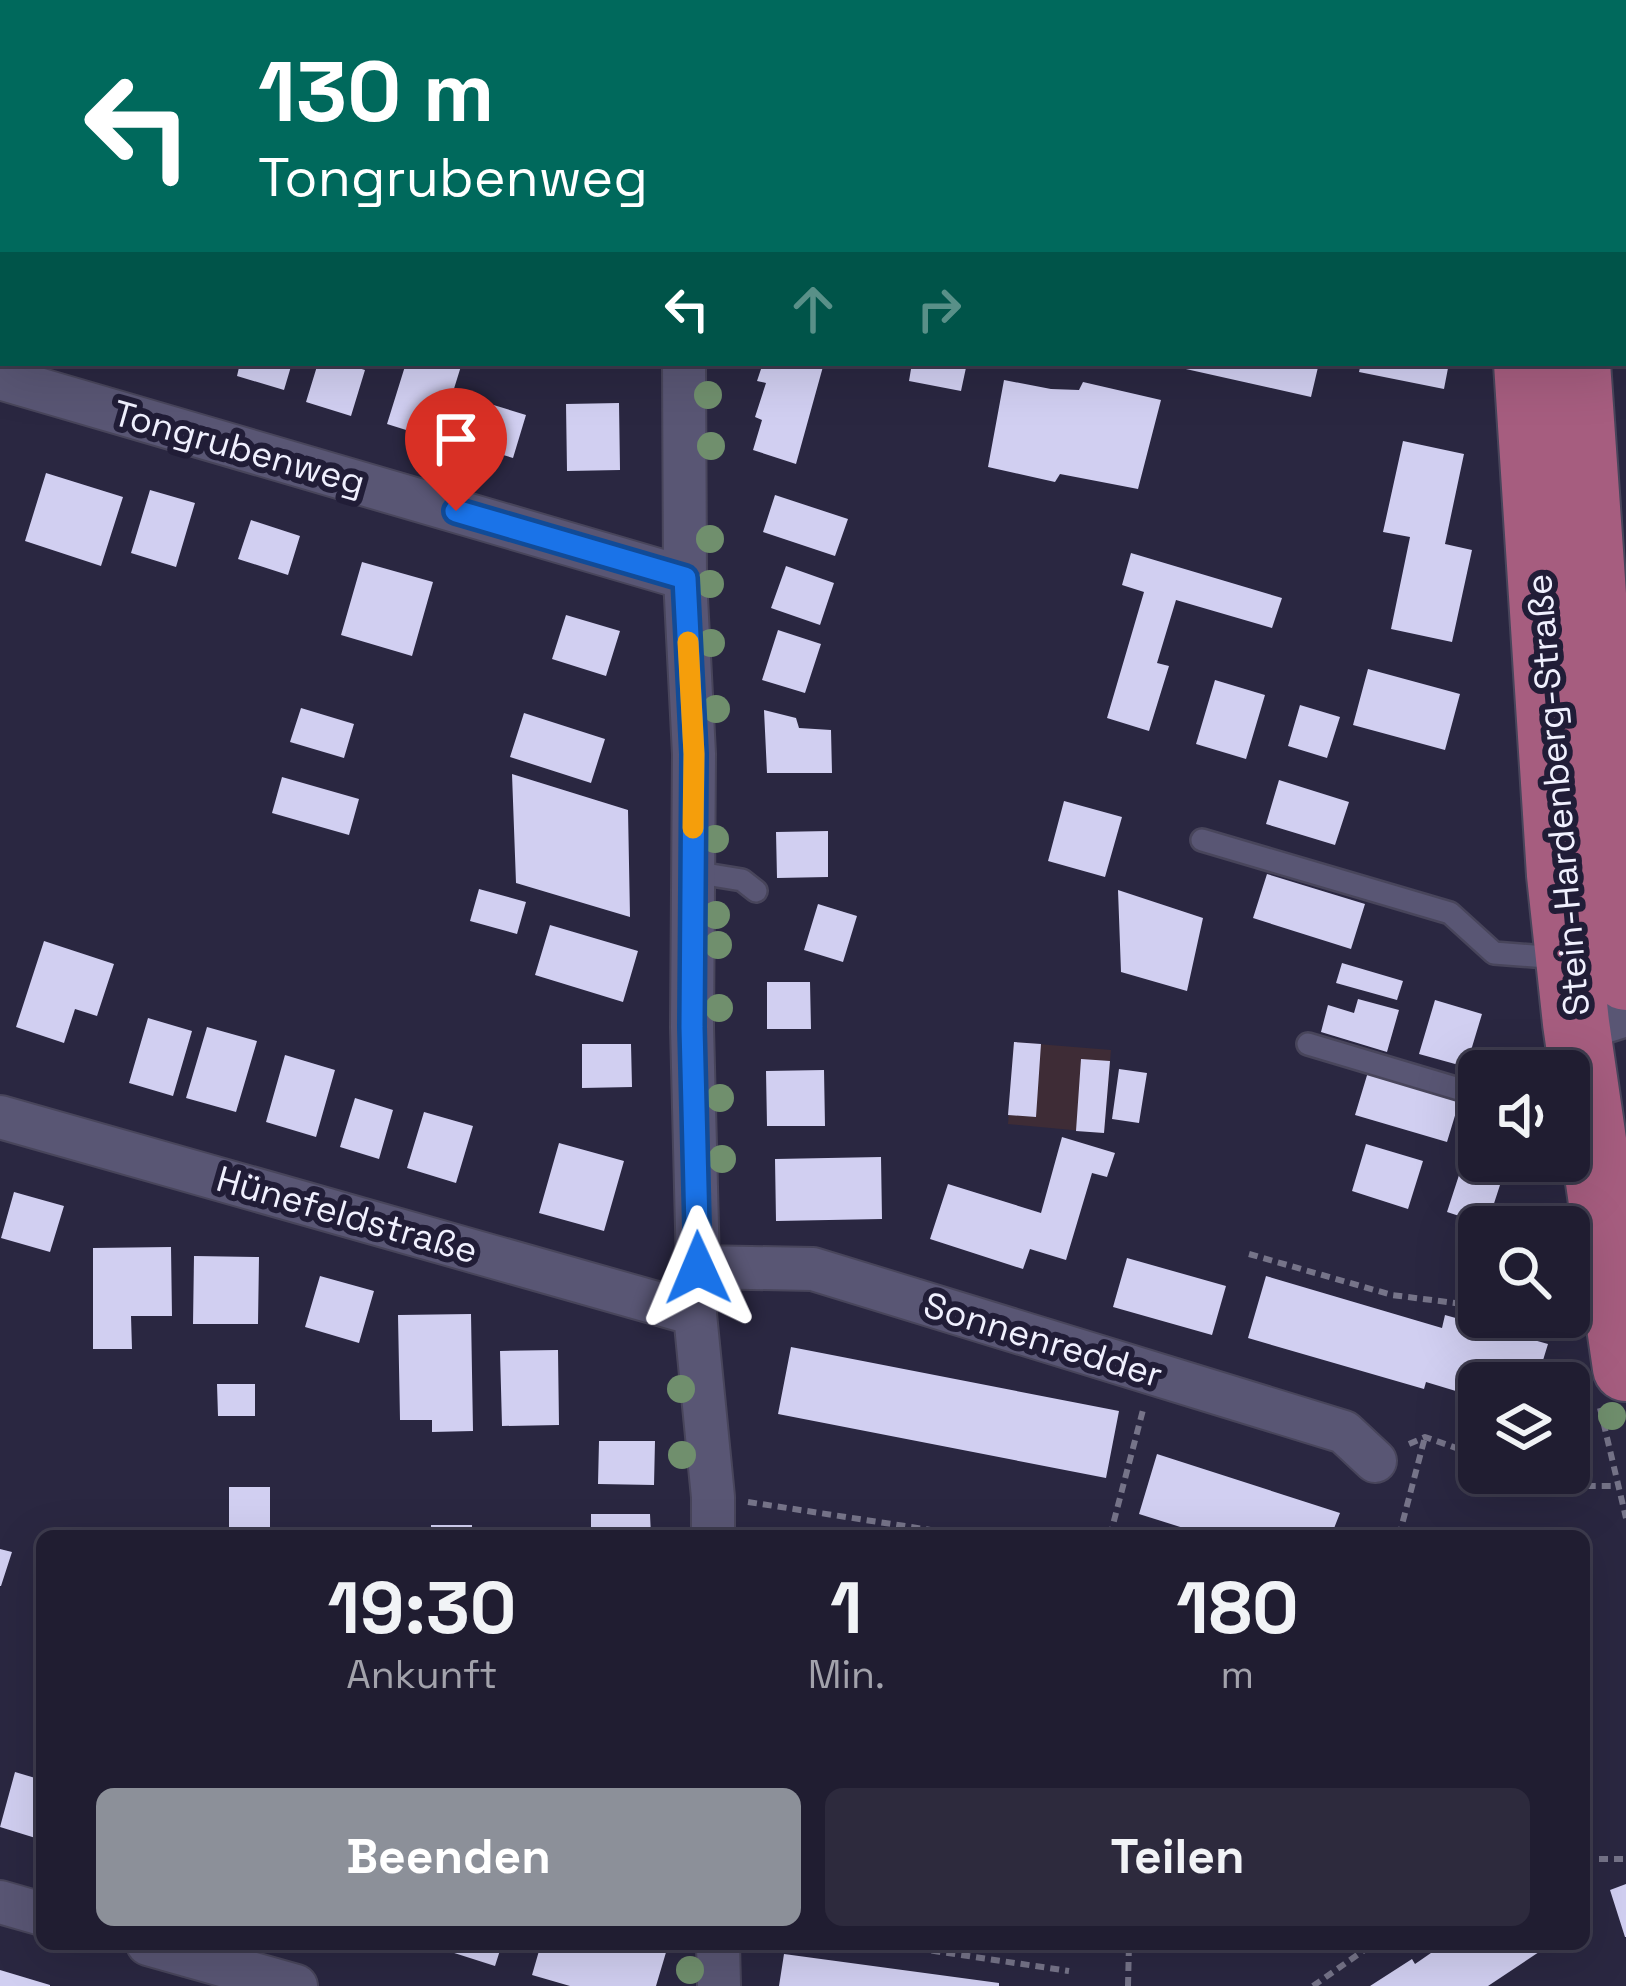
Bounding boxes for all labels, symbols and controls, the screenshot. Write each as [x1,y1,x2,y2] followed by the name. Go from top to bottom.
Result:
[258,38,495,146] text: 130 m
[60,48,216,204] icon: left
[258,143,648,212] text: Tongrubenweg
[654,276,720,342] icon: left
[780,276,846,342] icon: ahead
[906,276,972,342] icon: right
[405,388,507,511] pin
[108,390,370,506] street label: Tongrubenweg
[423,406,489,472] icon: arrive
[1516,572,1600,1018] street label: Stein-Hardenberg-Straße
[1458,1050,1590,1494] map controls
[1458,1050,1590,1182] button: sound
[211,1156,483,1274] street label: Hünefeldstraße
[635,1205,761,1331] position arrow
[1458,1206,1590,1338] button: search
[918,1282,1168,1398] street label: Sonnenredder
[1458,1362,1590,1494] button: layers
[327,1562,516,1654] text: 19:30
[830,1562,863,1654] text: 1
[1176,1562,1299,1654] text: 180
[346,1650,497,1699] text: Ankunft
[808,1650,885,1699] text: Min.
[1221,1650,1254,1699] text: m
[96,1788,801,1926] button: Beenden
[825,1788,1530,1926] button: Teilen

